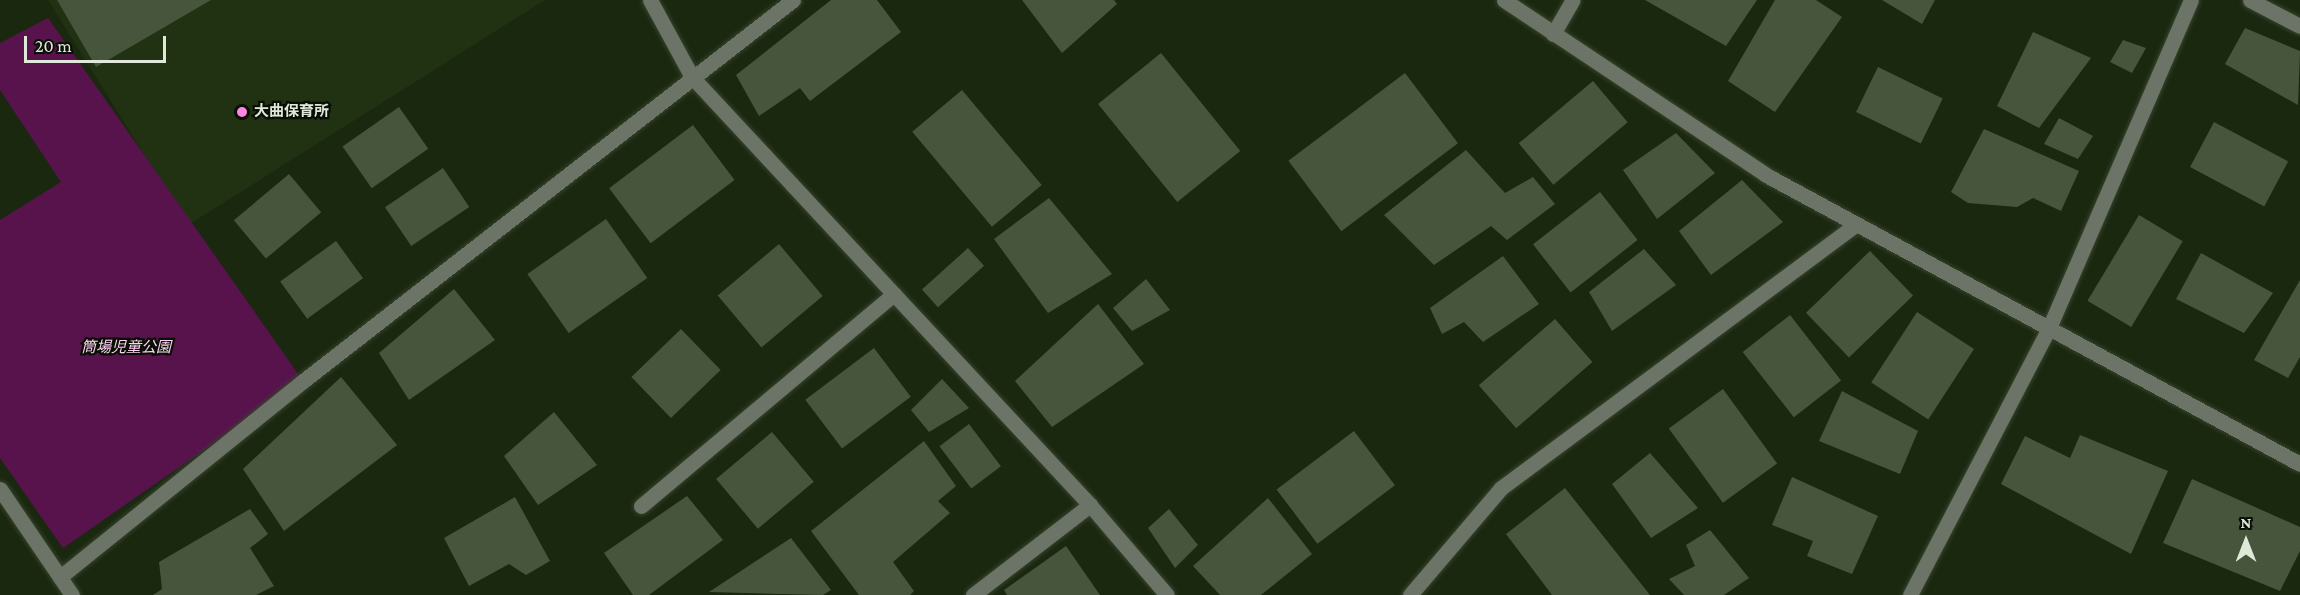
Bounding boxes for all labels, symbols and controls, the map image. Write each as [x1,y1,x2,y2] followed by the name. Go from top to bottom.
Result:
[27,24,170,62] scale bar
[35,36,72,56] text: 20 m
[254,103,329,121] place label: 大曲保育所
[235,105,249,119] marker: 大曲保育所
[81,339,171,357] park label: 筒場児童公園
[2216,511,2276,571] north arrow
[2241,514,2251,531] text: N

